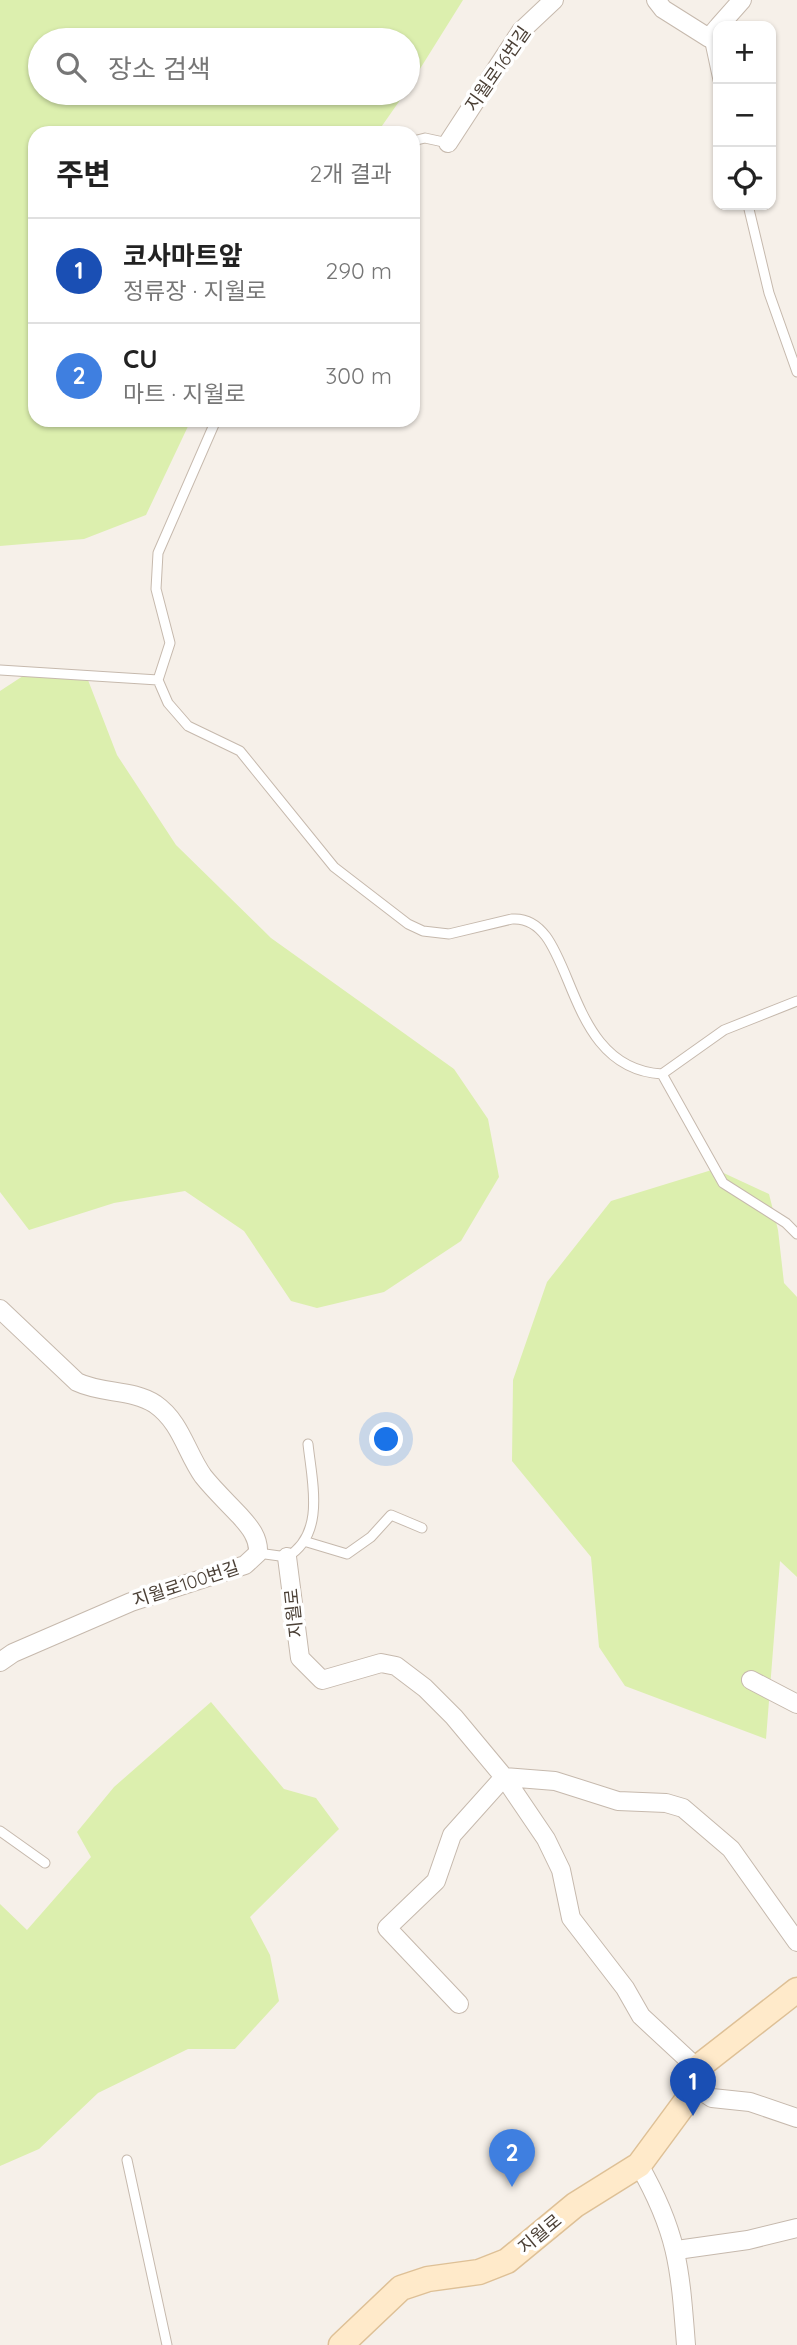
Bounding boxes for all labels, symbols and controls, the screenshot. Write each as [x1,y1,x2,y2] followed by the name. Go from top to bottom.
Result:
[713,21,776,210] map controls
[713,21,776,84] button: +
[460,22,535,116] street label: 지월로16번길
[28,28,420,105] search box
[52,48,90,86] icon: search
[108,52,211,85] text: 장소 검색
[713,84,776,147] button: −
[713,147,776,210] button: locate
[56,155,111,193] text: 주변
[309,159,392,188] text: 2개 결과
[123,239,243,272] text: 코사마트앞
[75,256,83,285] text: 1
[325,256,392,285] text: 290 m
[123,276,267,305] text: 정류장 · 지월로
[123,342,158,375] text: CU
[72,361,86,390] text: 2
[325,361,392,390] text: 300 m
[123,379,246,408] text: 마트 · 지월로
[369,1422,403,1456] your location
[130,1555,242,1612] street label: 지월로100번길
[279,1587,308,1639] street label: 지월로
[670,2058,716,2116] pin: 1
[489,2129,535,2187] pin: 2
[513,2209,566,2258] street label: 지월로

